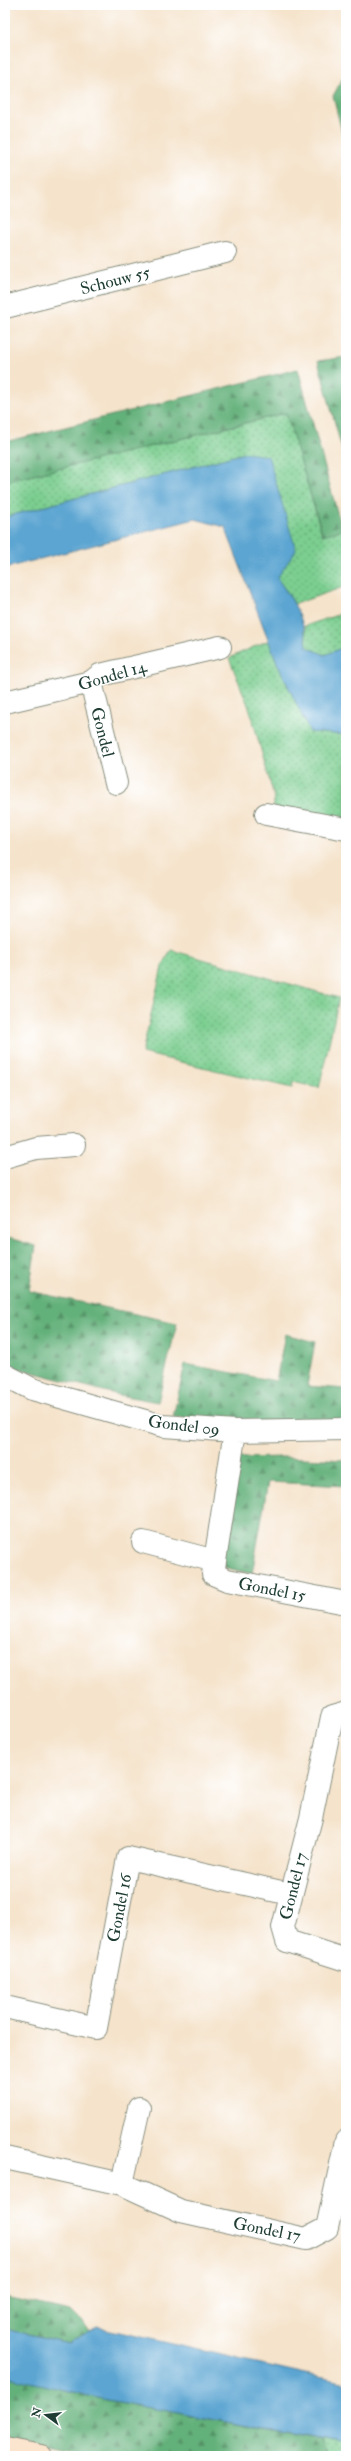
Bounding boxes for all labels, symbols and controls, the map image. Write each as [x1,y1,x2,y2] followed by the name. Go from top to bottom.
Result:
[78,262,153,299] street label: Schouw 55
[76,656,149,695] street label: Gondel 14
[86,705,119,760] street label: Gondel
[147,1411,221,1440] street label: Gondel 09
[236,1573,308,1606] street label: Gondel 15
[275,1850,312,1922] street label: Gondel 17
[103,1871,137,1944] street label: Gondel 16
[231,2213,303,2246] street label: Gondel 17
[26,2395,66,2435] north arrow
[29,2405,45,2420] text: N

